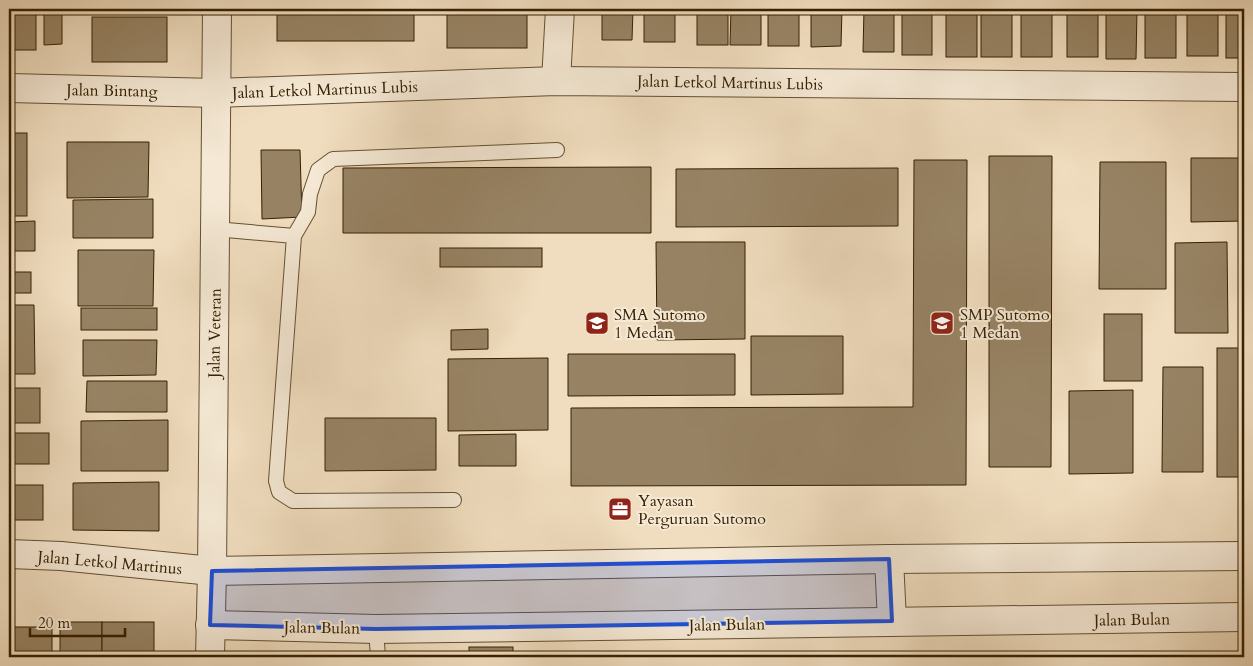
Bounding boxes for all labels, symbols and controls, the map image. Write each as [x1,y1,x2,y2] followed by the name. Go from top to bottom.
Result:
[635,70,823,96] street label: Jalan Letkol Martinus Lubis
[230,76,418,104] street label: Jalan Letkol Martinus Lubis
[64,79,158,103] street label: Jalan Bintang
[203,288,227,380] street label: Jalan Veteran
[614,304,706,344] place label: SMA Sutomo 1 Medan
[960,304,1050,344] place label: SMP Sutomo 1 Medan
[584,310,610,336] school or university icon: SMA Sutomo 1 Medan
[929,310,955,336] school or university icon: SMP Sutomo 1 Medan
[638,490,766,530] place label: Yayasan Perguruan Sutomo
[607,496,633,522] office icon: Yayasan Perguruan Sutomo
[35,546,183,580] street label: Jalan Letkol Martinus
[30,606,125,638] scale bar
[1092,608,1170,632] street label: Jalan Bulan
[38,613,70,633] text: 20 m
[687,613,765,637] street label: Jalan Bulan
[282,616,360,640] street label: Jalan Bulan

